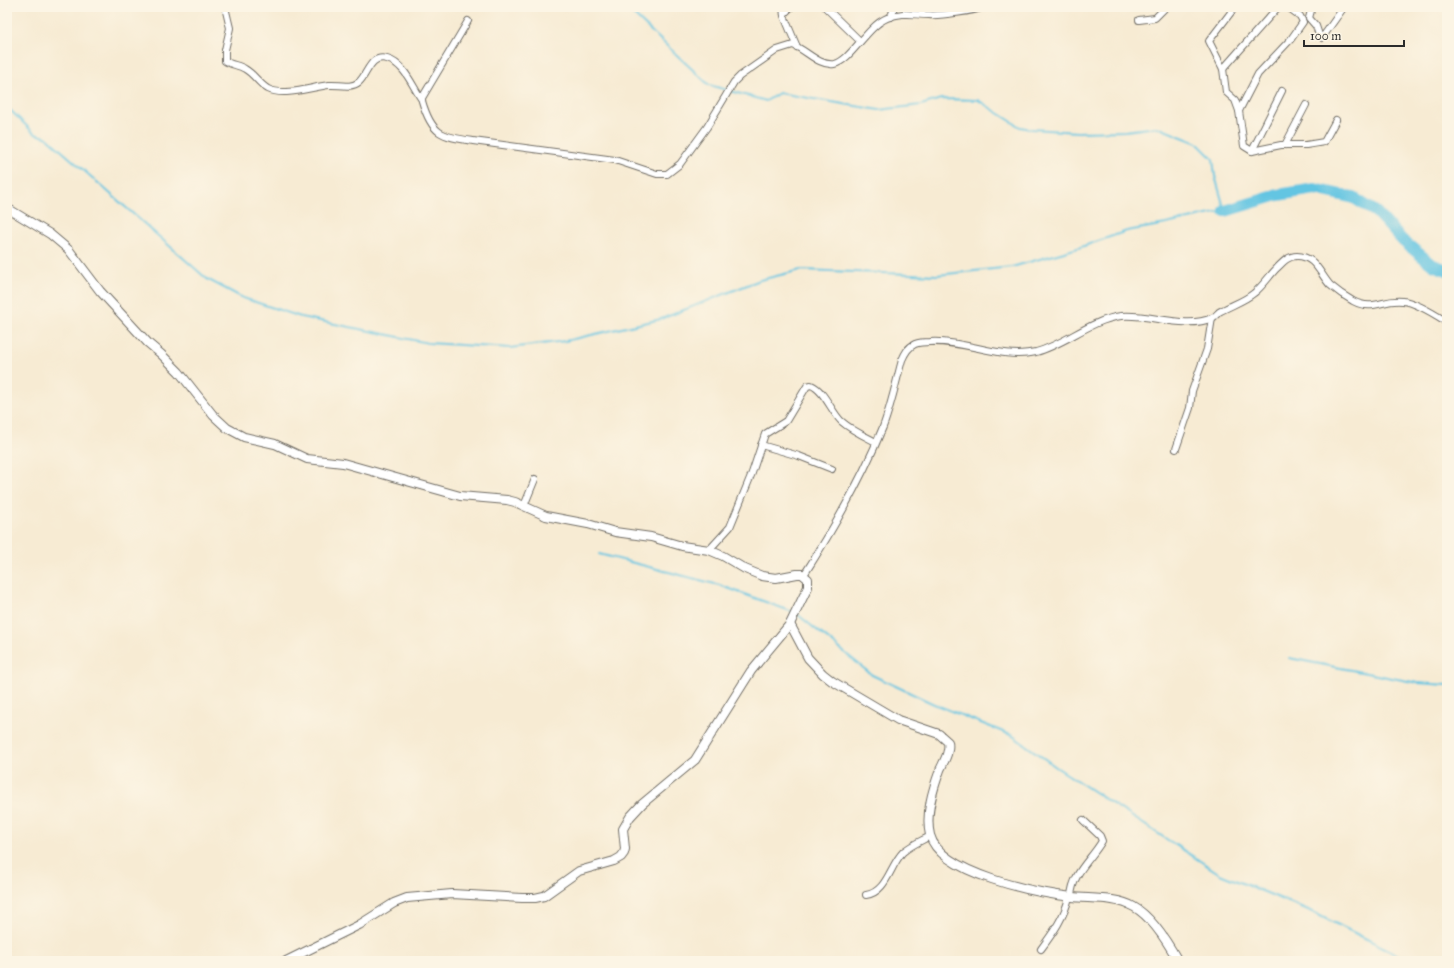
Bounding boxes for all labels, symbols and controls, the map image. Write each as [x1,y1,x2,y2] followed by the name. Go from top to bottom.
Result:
[1304,22,1404,48] scale bar
[1310,29,1341,43] text: 100 m

